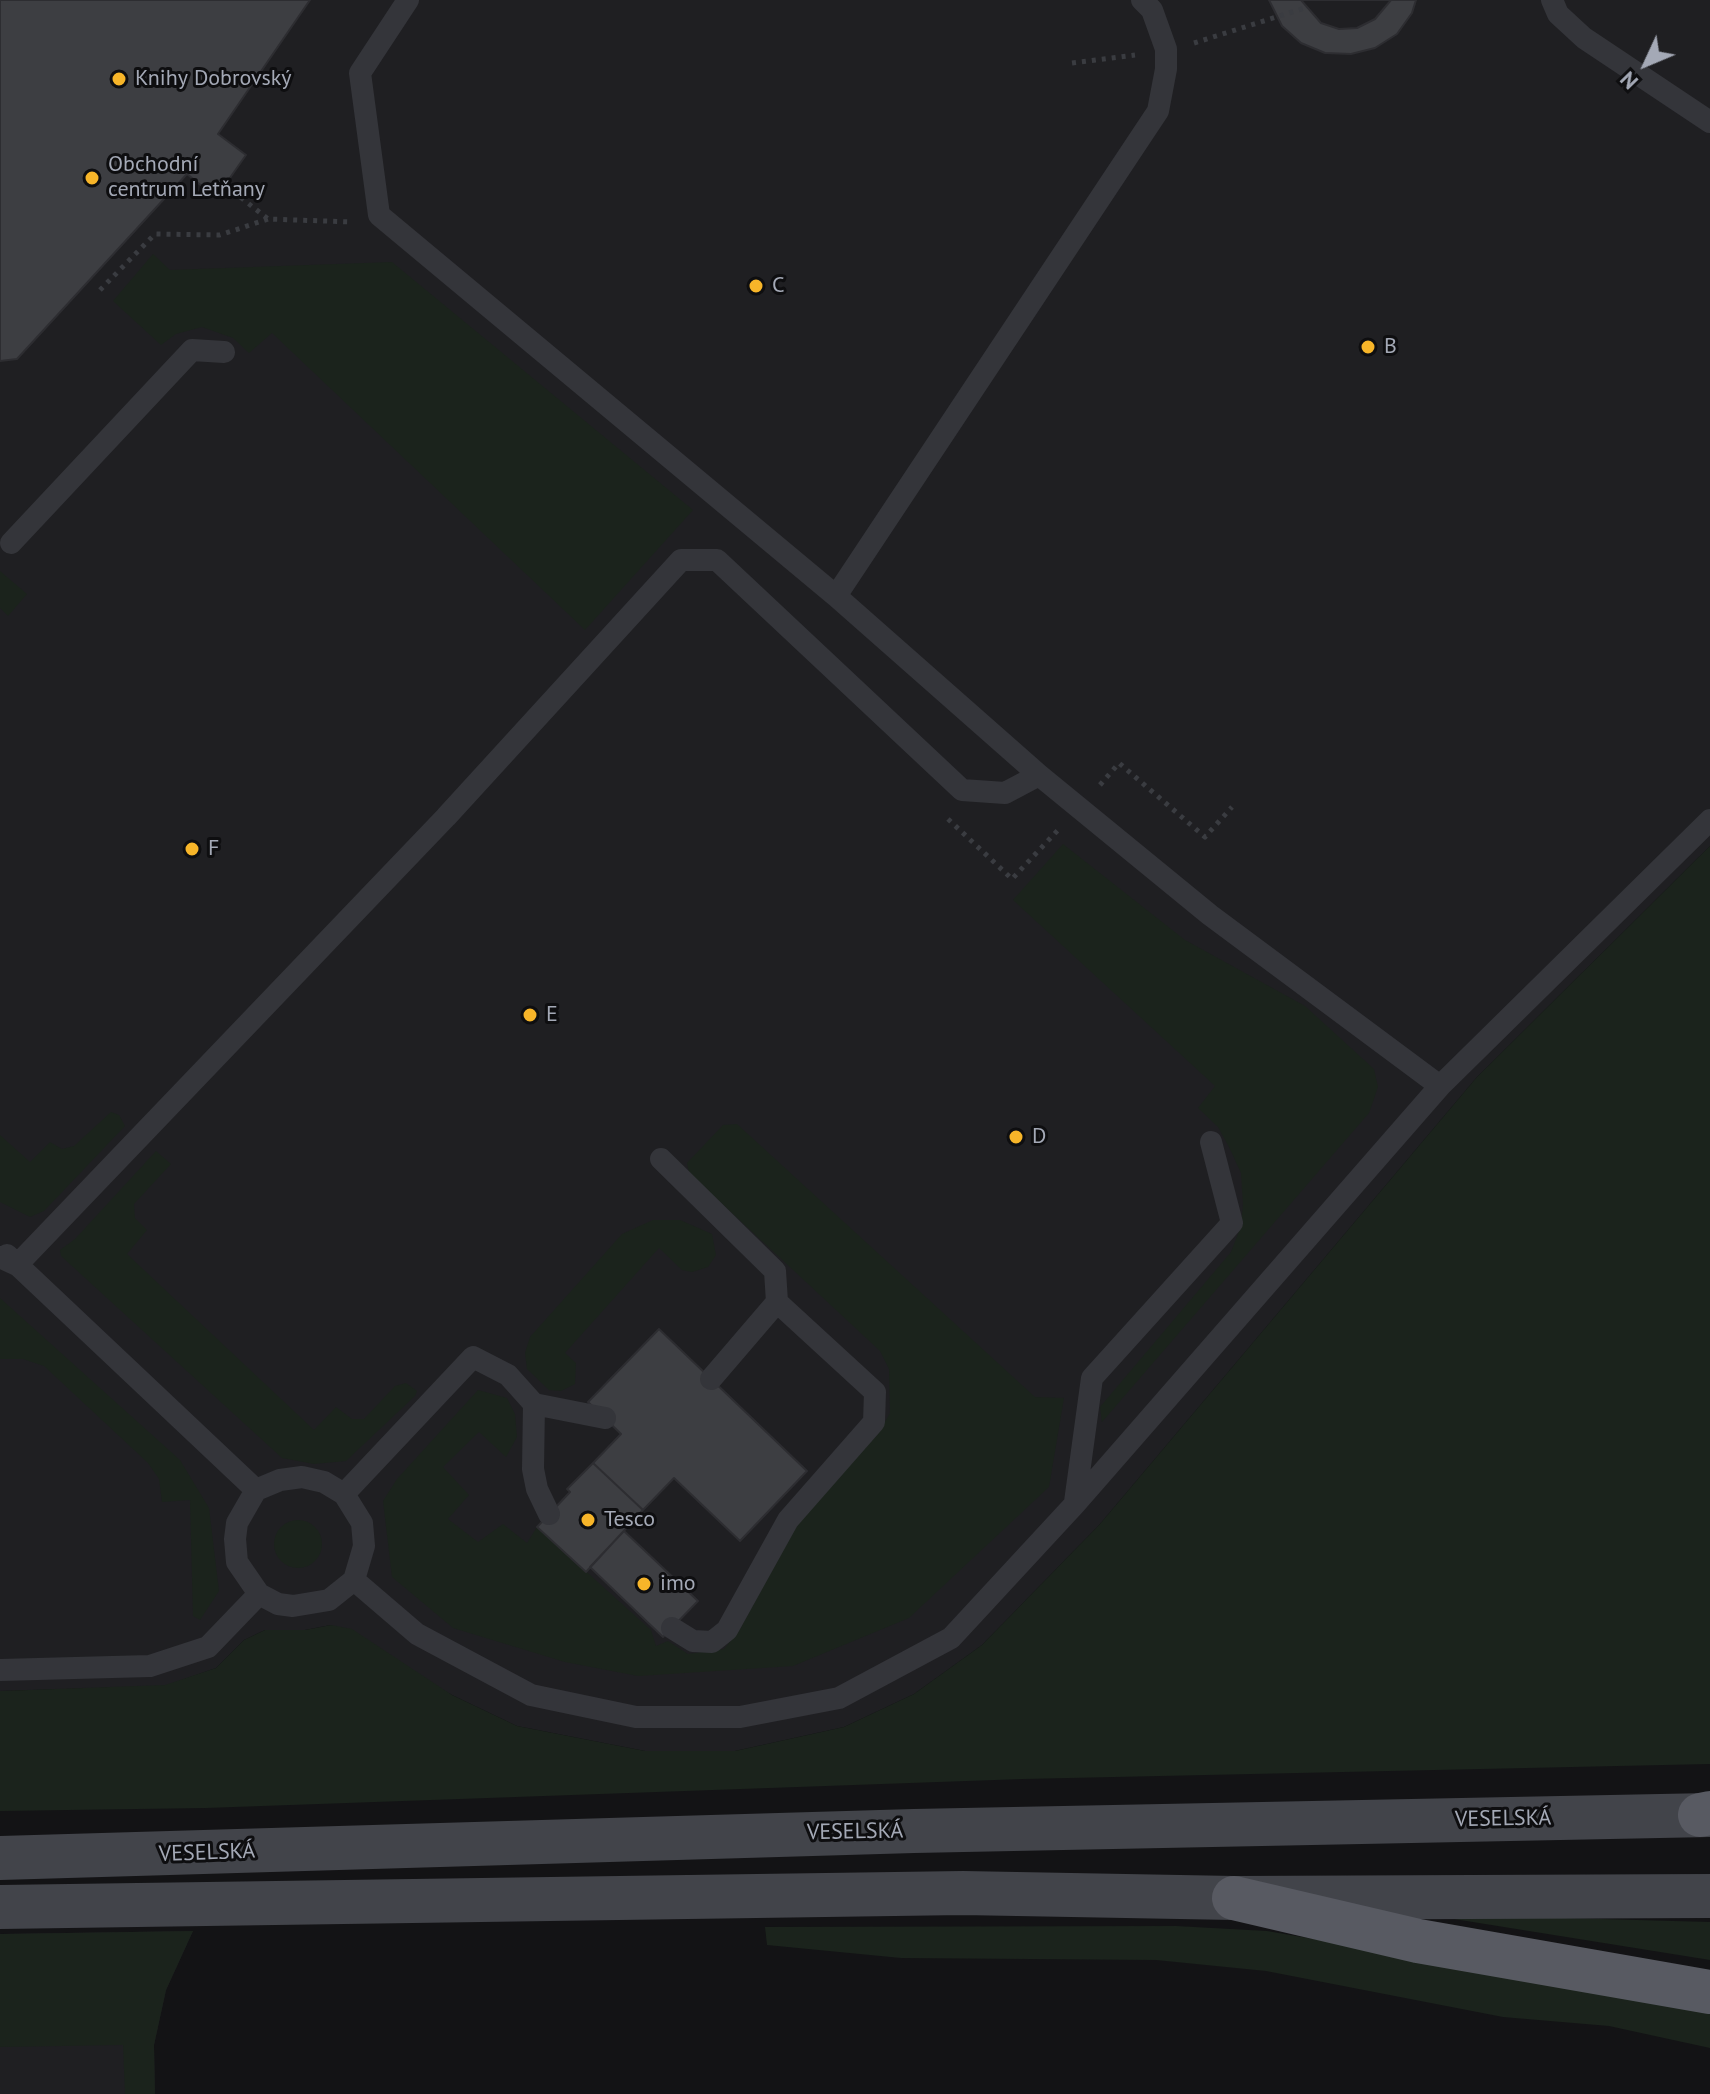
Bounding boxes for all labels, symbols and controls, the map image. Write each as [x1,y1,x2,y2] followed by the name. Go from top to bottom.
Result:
[1606,24,1686,104] north arrow
[135,66,291,92] place label: Knihy Dobrovský
[1614,66,1644,96] text: N
[110,70,128,88] marker: Knihy Dobrovský
[108,152,265,204] place label: Obchodní centrum Letňany
[83,169,101,187] marker: Obchodní centrum Letňany
[772,273,785,299] place label: C
[747,277,765,295] marker: C
[1384,334,1397,360] place label: B
[1359,338,1377,356] marker: B
[208,836,219,862] place label: F
[183,840,201,858] marker: F
[546,1002,558,1028] place label: E
[521,1006,539,1024] marker: E
[1032,1124,1046,1150] place label: D
[1007,1128,1025,1146] marker: D
[604,1507,655,1533] place label: Tesco
[579,1511,597,1529] marker: Tesco
[660,1571,696,1597] place label: imo
[635,1575,653,1593] marker: imo
[1455,1805,1551,1833] street label: VESELSKÁ
[807,1818,903,1846] street label: VESELSKÁ
[158,1838,256,1868] street label: VESELSKÁ

